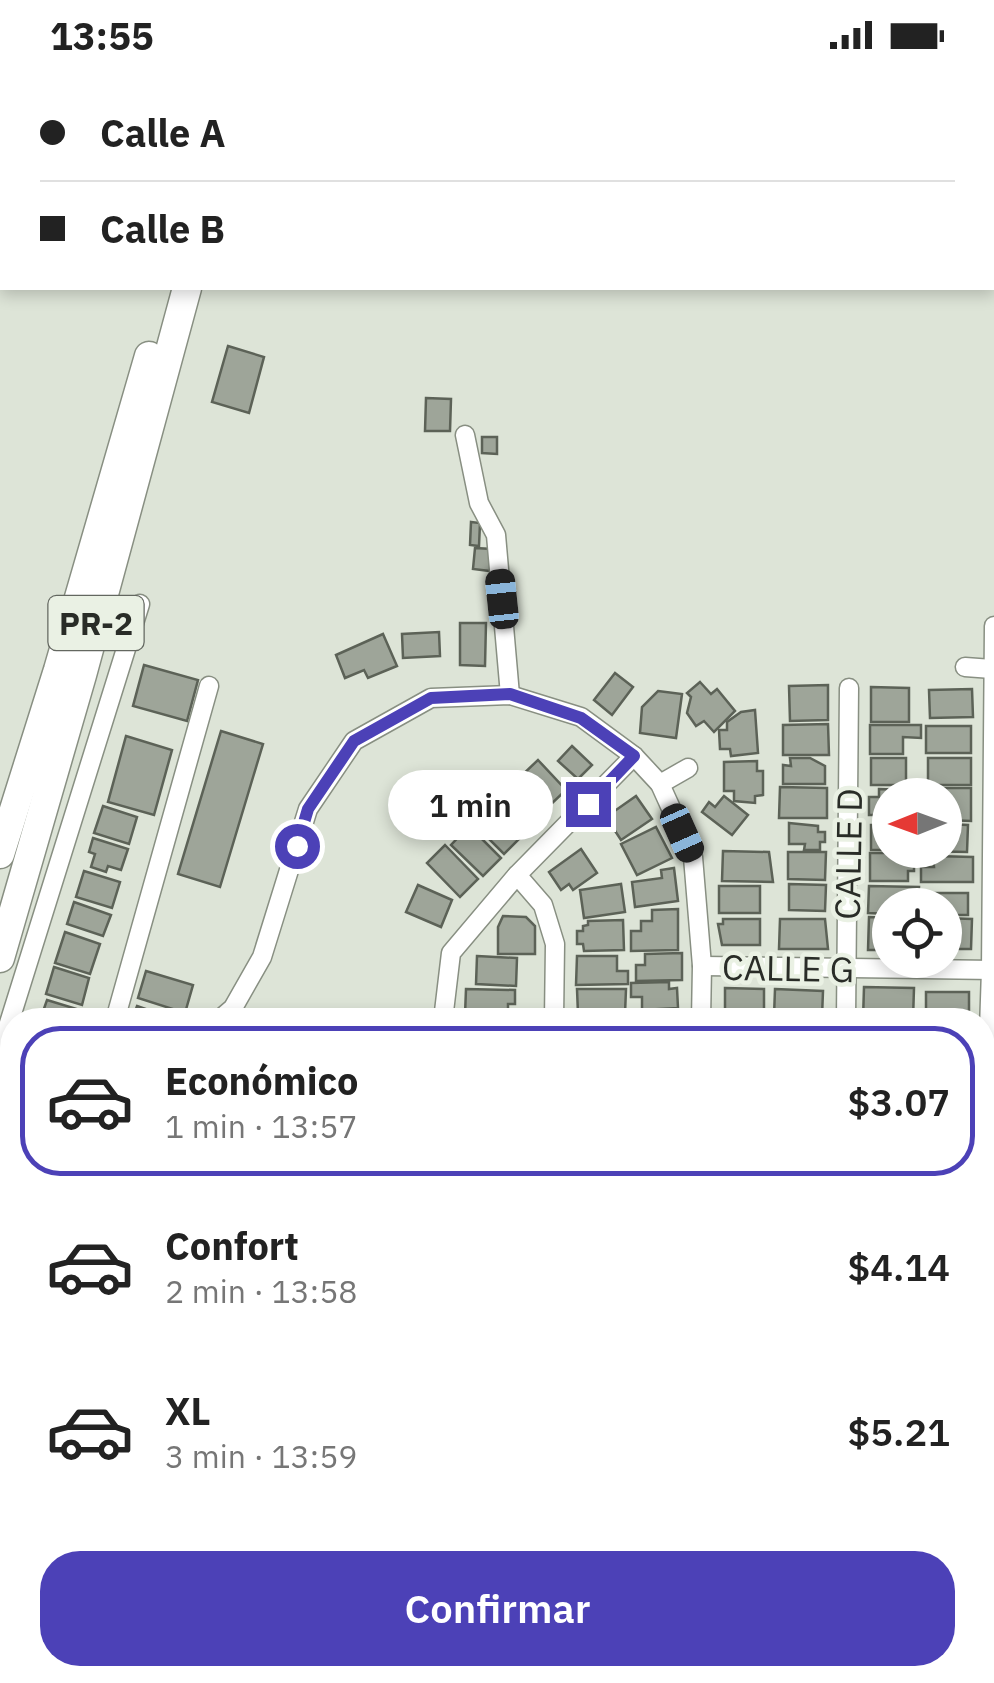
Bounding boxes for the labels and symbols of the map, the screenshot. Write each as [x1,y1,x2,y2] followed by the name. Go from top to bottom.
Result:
[484,568,520,630] car
[48,596,144,650] road number: PR-2
[388,769,553,839] callout: 1 min
[872,778,962,868] north arrow
[566,782,611,827] route end
[824,788,872,920] street label: CALLE D
[656,799,708,867] car
[275,824,320,869] route start
[721,944,855,992] street label: CALLE G

